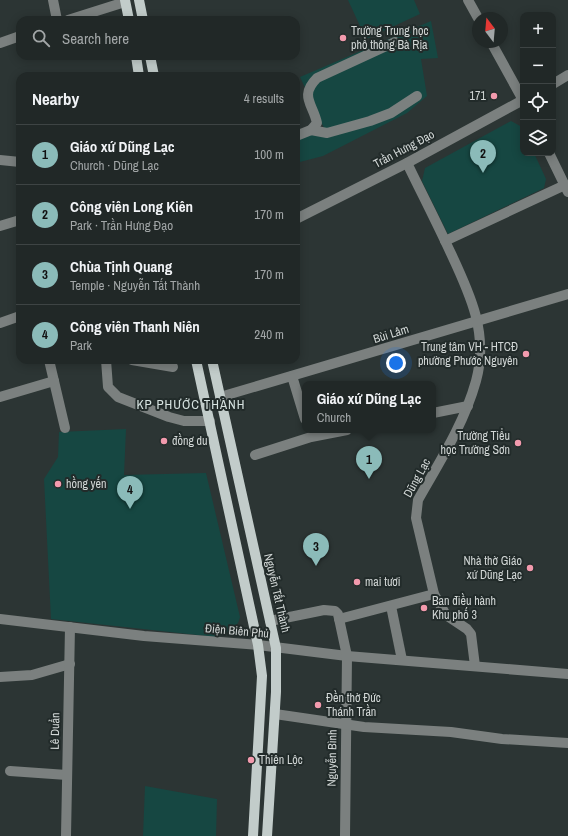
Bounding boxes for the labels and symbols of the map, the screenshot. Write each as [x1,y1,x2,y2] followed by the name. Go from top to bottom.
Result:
[472,12,508,48] north arrow
[351,23,428,53] place label: Trường Trung học phổ thông Bà Rịa
[338,33,348,43] marker: Trường Trung học phổ thông Bà Rịa
[470,88,487,104] place label: 171
[489,91,499,101] marker: 171
[371,126,437,172] street label: Trần Hưng Đạo
[470,140,496,173] pin: 2
[371,321,411,347] street label: Bùi Lâm
[418,339,518,369] place label: Trung tâm VH - HTCĐ phường Phước Nguyên
[521,349,531,359] marker: Trung tâm VH - HTCĐ phường Phước Nguyên
[386,353,406,373] your location
[137,396,246,413] district label: KP PHƯỚC THÀNH
[441,428,510,458] place label: Trường Tiểu học Trường Sơn
[172,433,208,449] place label: đồng du
[159,436,169,446] marker: đồng du
[513,438,523,448] marker: Trường Tiểu học Trường Sơn
[356,446,382,479] pin: 1
[400,456,434,500] street label: Dũng Lạc
[66,476,107,492] place label: hồng yến
[117,476,143,509] pin: 4
[53,479,63,489] marker: hồng yến
[303,533,329,566] pin: 3
[260,552,294,634] street label: Nguyễn Tất Thành
[463,553,522,583] place label: Nhà thờ Giáo xứ Dũng Lạc
[525,563,535,573] marker: Nhà thờ Giáo xứ Dũng Lạc
[365,574,401,590] place label: mai tươi
[352,577,362,587] marker: mai tươi
[432,593,496,623] place label: Ban điều hành Khu phố 3
[419,603,429,613] marker: Ban điều hành Khu phố 3
[204,620,270,642] street label: Điện Biên Phủ
[326,690,381,720] place label: Đền thờ Đức Thánh Trần
[313,700,323,710] marker: Đền thờ Đức Thánh Trần
[47,712,63,750] street label: Lê Duẩn
[324,729,340,787] street label: Nguyễn Bình
[259,752,303,768] place label: Thiên Lộc
[246,755,256,765] marker: Thiên Lộc

